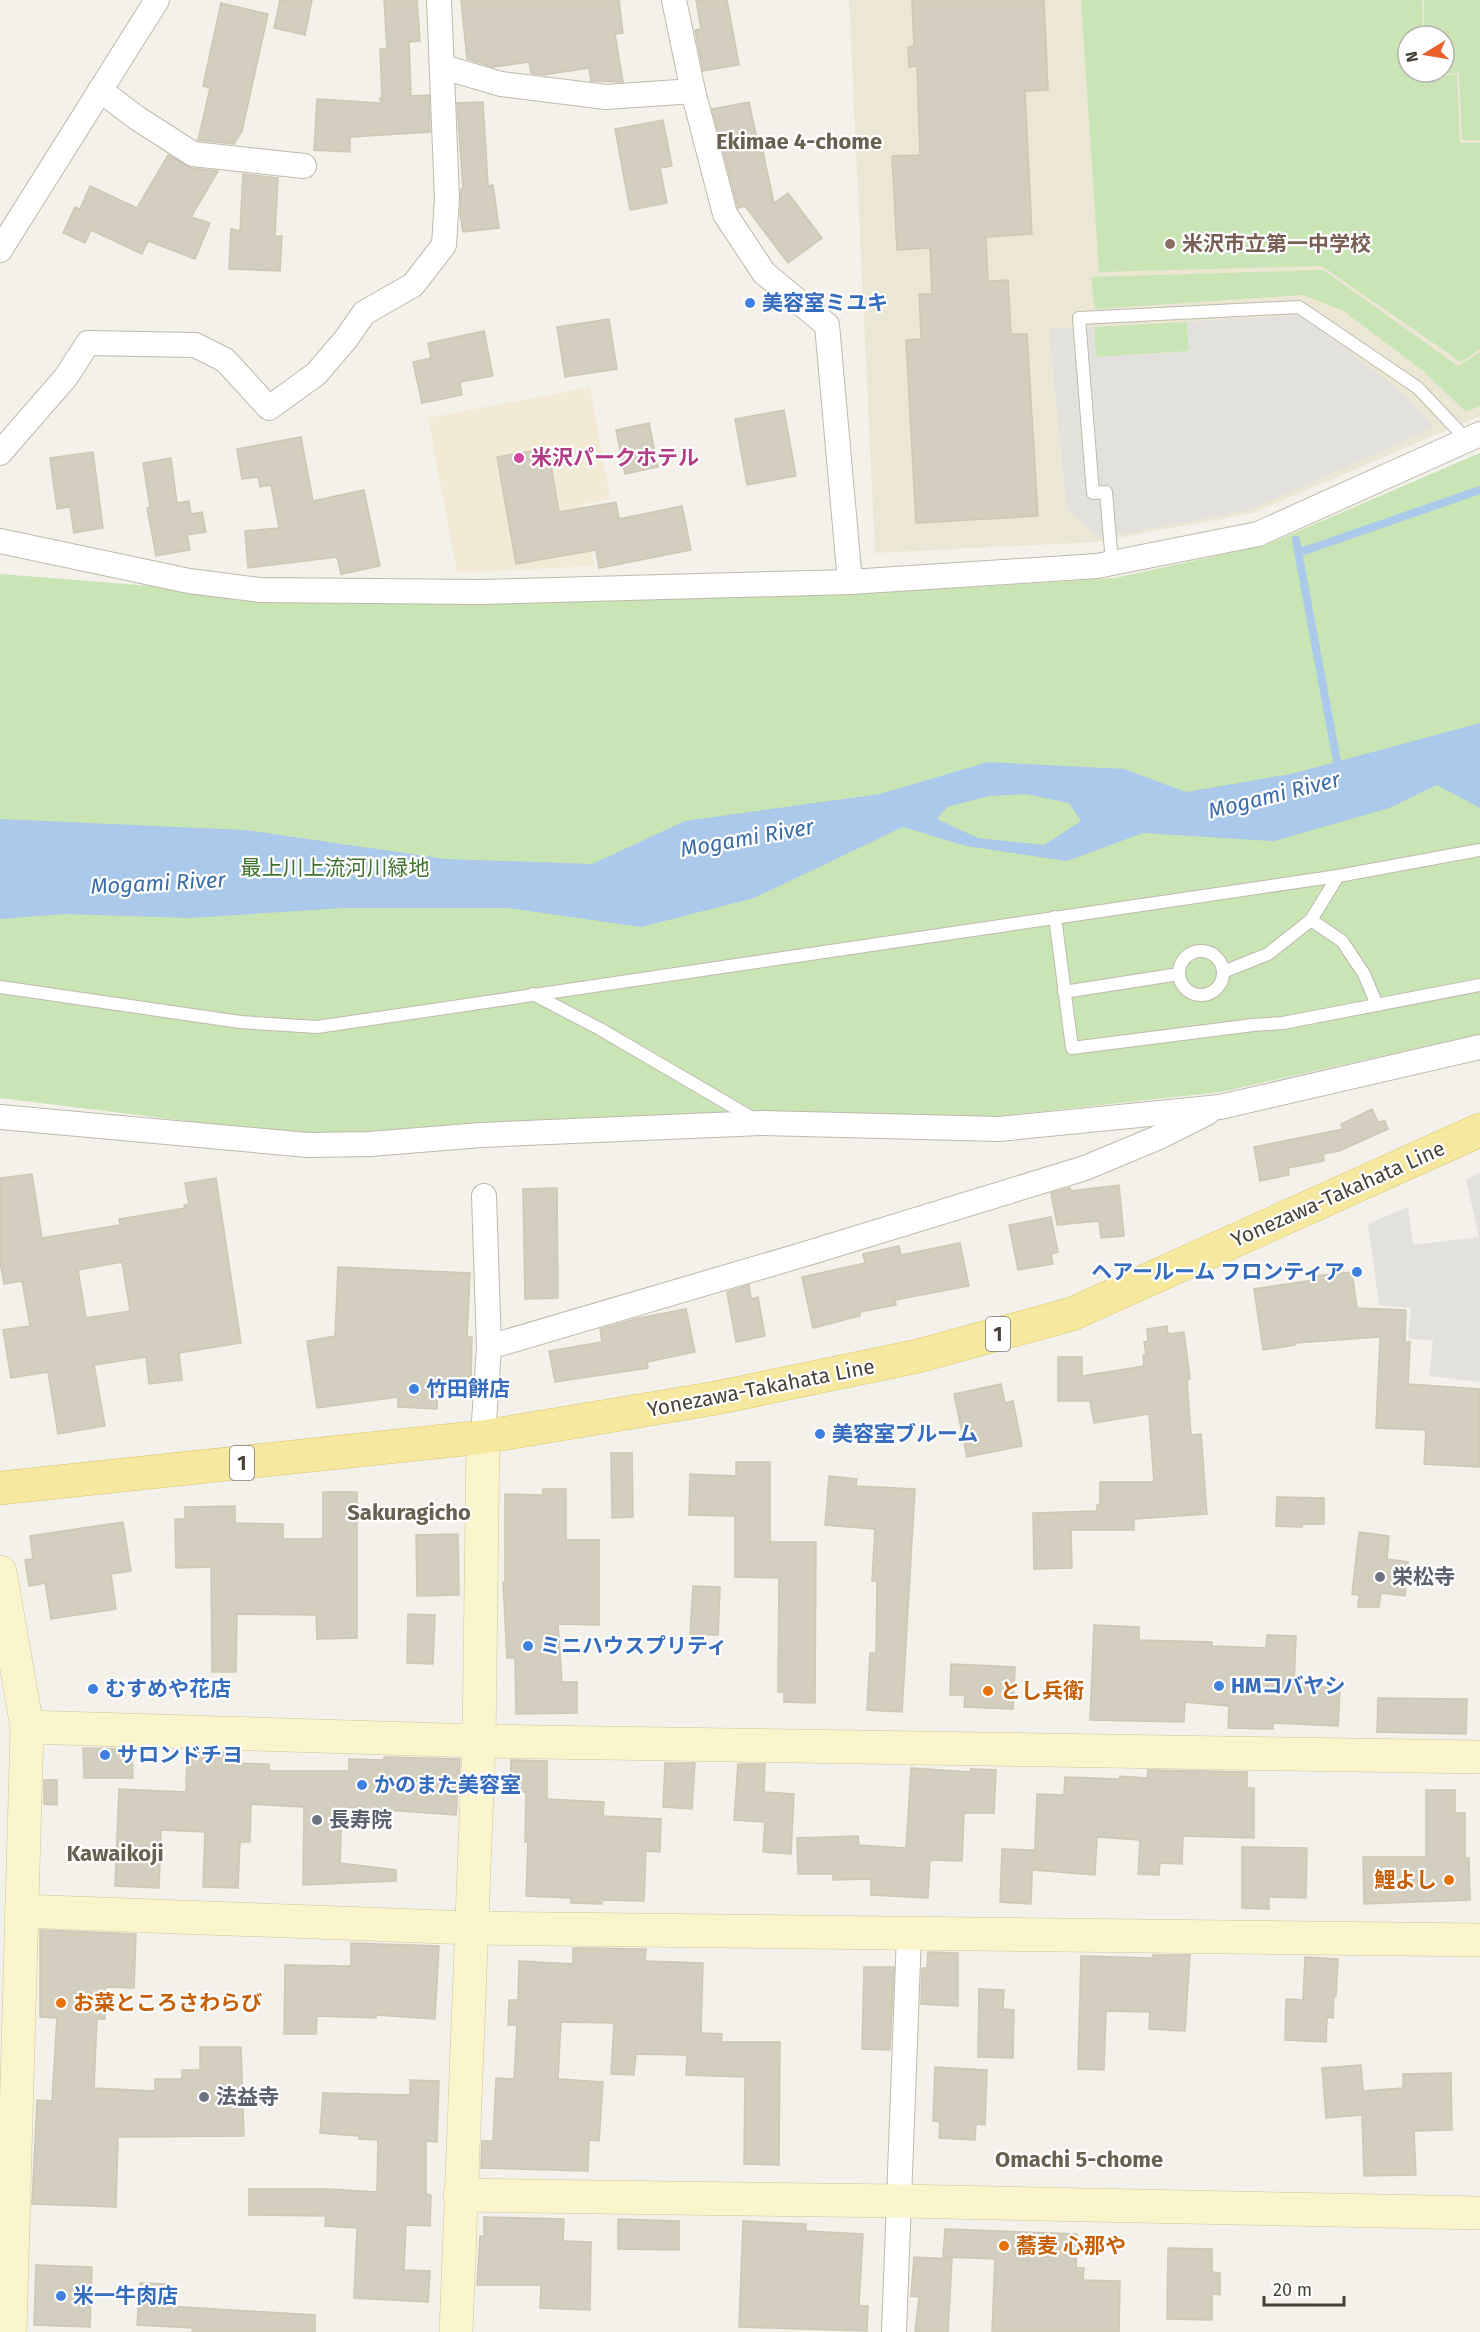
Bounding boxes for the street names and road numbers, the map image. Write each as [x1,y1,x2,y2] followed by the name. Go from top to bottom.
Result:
[1227,1135,1449,1253] street label: Yonezawa-Takahata Line
[986,1317,1010,1351] road number: 1
[645,1353,877,1423] street label: Yonezawa-Takahata Line
[230,1446,254,1480] road number: 1

